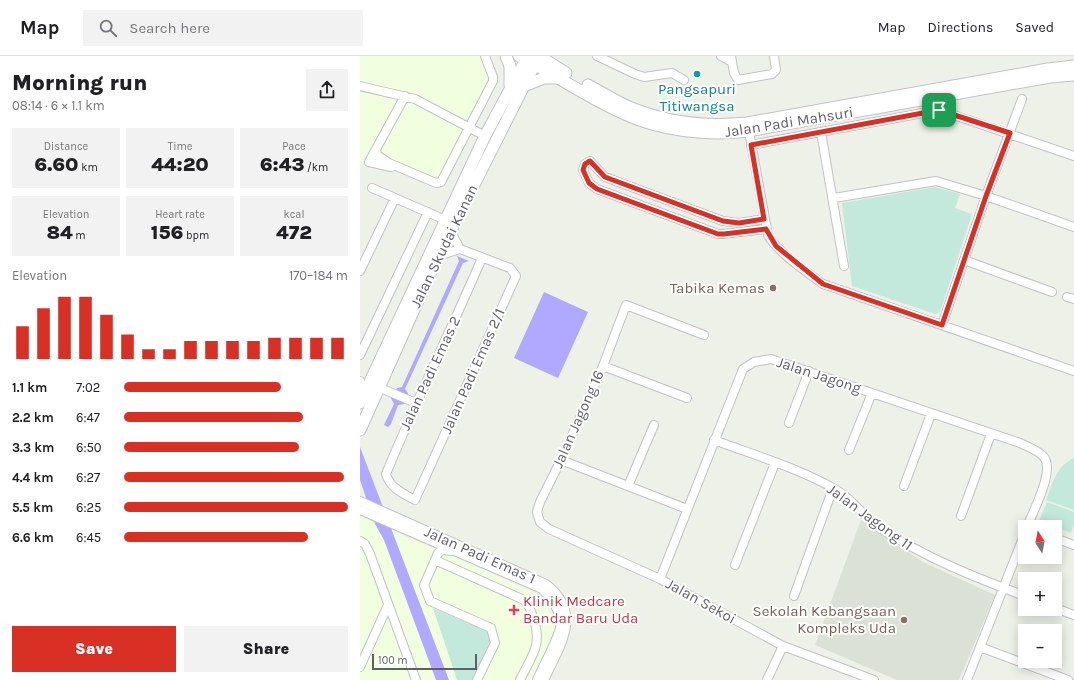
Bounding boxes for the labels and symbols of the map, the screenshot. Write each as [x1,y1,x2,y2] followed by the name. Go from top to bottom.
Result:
[692,69,702,79] marker: Pangsapuri Titiwangsa
[658,80,736,115] place label: Pangsapuri Titiwangsa
[922,93,956,127] pin
[724,103,854,141] street label: Jalan Padi Mahsuri
[406,181,482,311] street label: Jalan Skudai Kanan
[670,279,765,297] place label: Tabika Kemas
[768,283,778,293] marker: Tabika Kemas
[437,306,509,436] street label: Jalan Padi Emas 2/1
[396,313,464,433] street label: Jalan Padi Emas 2
[774,353,864,397] street label: Jalan Jagong
[548,367,608,471] street label: Jalan Jagong 16
[824,480,916,554] street label: Jalan Jagong 11
[1018,520,1062,564] north arrow
[422,522,538,588] street label: Jalan Padi Emas 1
[663,574,739,628] street label: Jalan Sekoi
[523,592,638,627] place label: Klinik Medcare Bandar Baru Uda
[753,602,896,637] place label: Sekolah Kebangsaan Kompleks Uda
[508,604,520,616] marker: Klinik Medcare Bandar Baru Uda
[899,615,909,625] marker: Sekolah Kebangsaan Kompleks Uda
[372,652,477,671] scale bar

